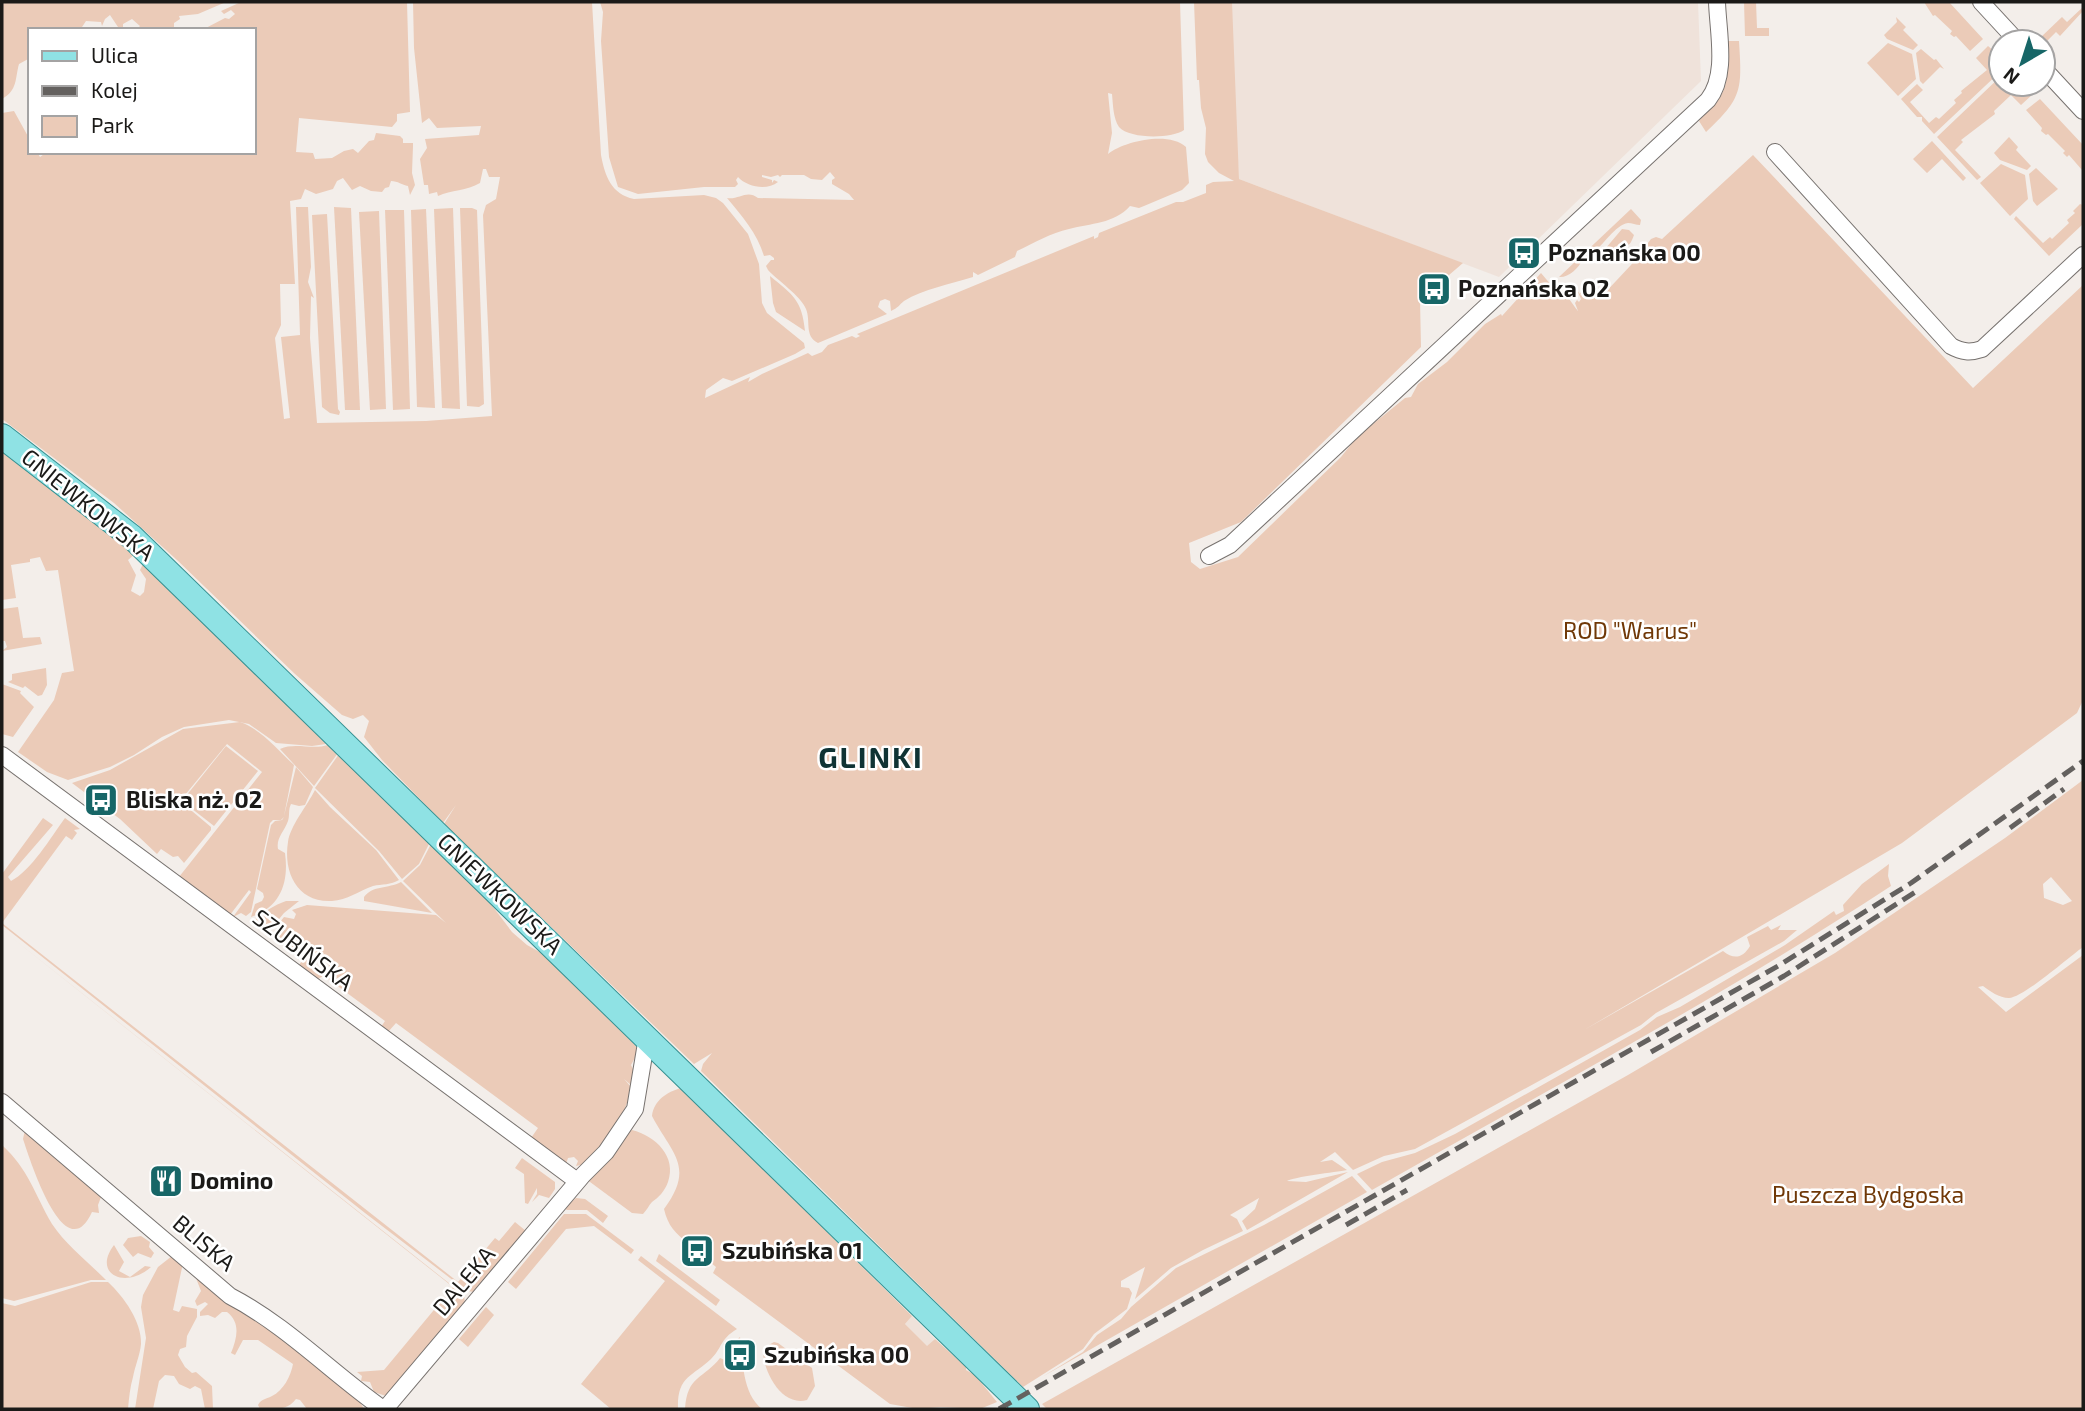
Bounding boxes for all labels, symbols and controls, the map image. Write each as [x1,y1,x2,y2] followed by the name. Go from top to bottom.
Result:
[28,28,256,154] legend
[1987,28,2057,98] north arrow
[91,42,138,67] text: Ulica
[1998,63,2024,90] text: N
[91,77,138,103] text: Kolej
[91,112,134,137] text: Park
[1505,234,1543,272] bus stop icon: Poznańska 00
[1548,238,1701,266] place label: Poznańska 00
[1415,270,1453,308] bus stop icon: Poznańska 02
[1458,274,1610,302] place label: Poznańska 02
[17,442,161,567] street label: GNIEWKOWSKA
[1563,616,1697,644] park label: ROD "Warus"
[818,738,924,774] district label: GLINKI
[82,781,120,819] bus stop icon: Bliska nż. 02
[126,785,262,813] place label: Bliska nż. 02
[433,827,569,960] street label: GNIEWKOWSKA
[248,902,360,996] street label: SZUBIŃSKA
[147,1162,185,1200] restaurant icon: Domino
[190,1166,273,1194] place label: Domino
[1772,1180,1964,1208] park label: Puszcza Bydgoska
[168,1208,242,1277] street label: BLISKA
[678,1232,716,1270] bus stop icon: Szubińska 01
[722,1236,863,1264] place label: Szubińska 01
[426,1239,501,1321] street label: DALEKA
[721,1336,759,1374] bus stop icon: Szubińska 00
[764,1340,909,1368] place label: Szubińska 00

